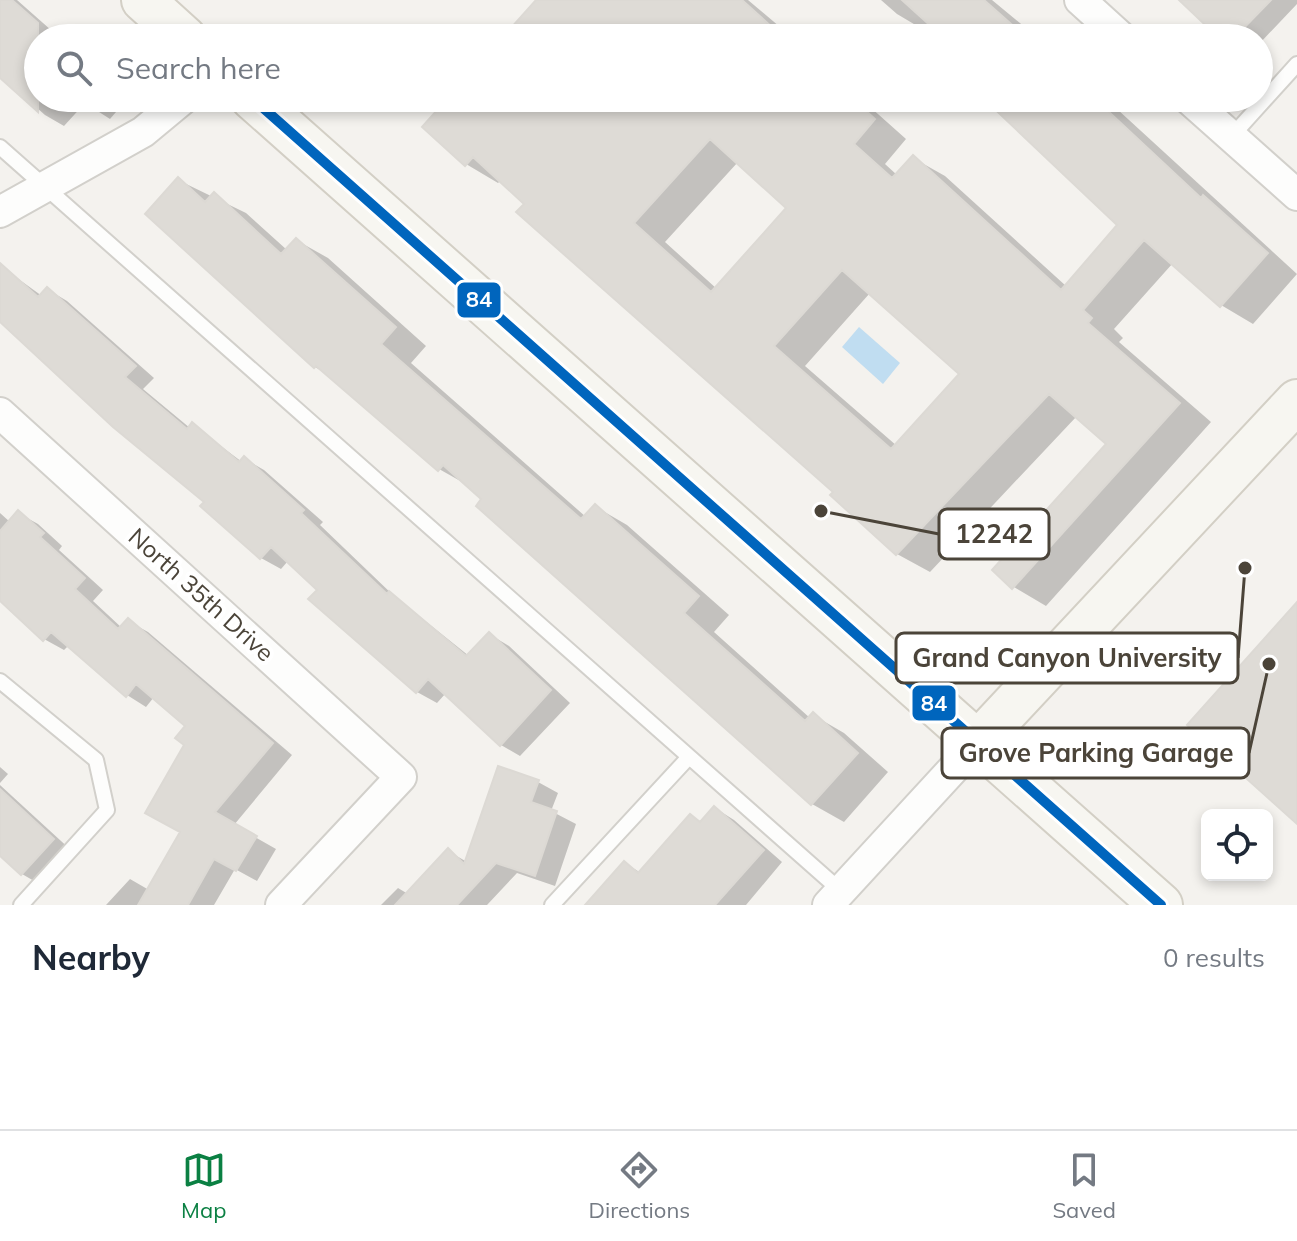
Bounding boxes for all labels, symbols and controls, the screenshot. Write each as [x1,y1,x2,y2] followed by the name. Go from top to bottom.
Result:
[24,24,1273,112] search box
[52,46,96,90] icon: search
[116,49,281,87] text: Search here
[456,281,502,319] line badge: 84
[466,285,492,313] text: 84
[939,509,1049,559] callout: 12242
[955,517,1033,550] text: 12242
[123,521,281,667] street label: North 35th Drive
[896,633,1238,683] callout: Grand Canyon University
[912,641,1223,674] text: Grand Canyon University
[911,684,957,722] line badge: 84
[921,689,947,717] text: 84
[942,728,1249,778] callout: Grove Parking Garage
[959,736,1233,769] text: Grove Parking Garage
[1201,809,1273,881] map controls
[1201,809,1273,881] button: locate
[32,936,150,979] text: Nearby
[1163,941,1265,974] text: 0 results
[181,1148,226,1224] tab: Map
[589,1148,690,1224] tab: Directions
[1052,1148,1116,1224] tab: Saved

